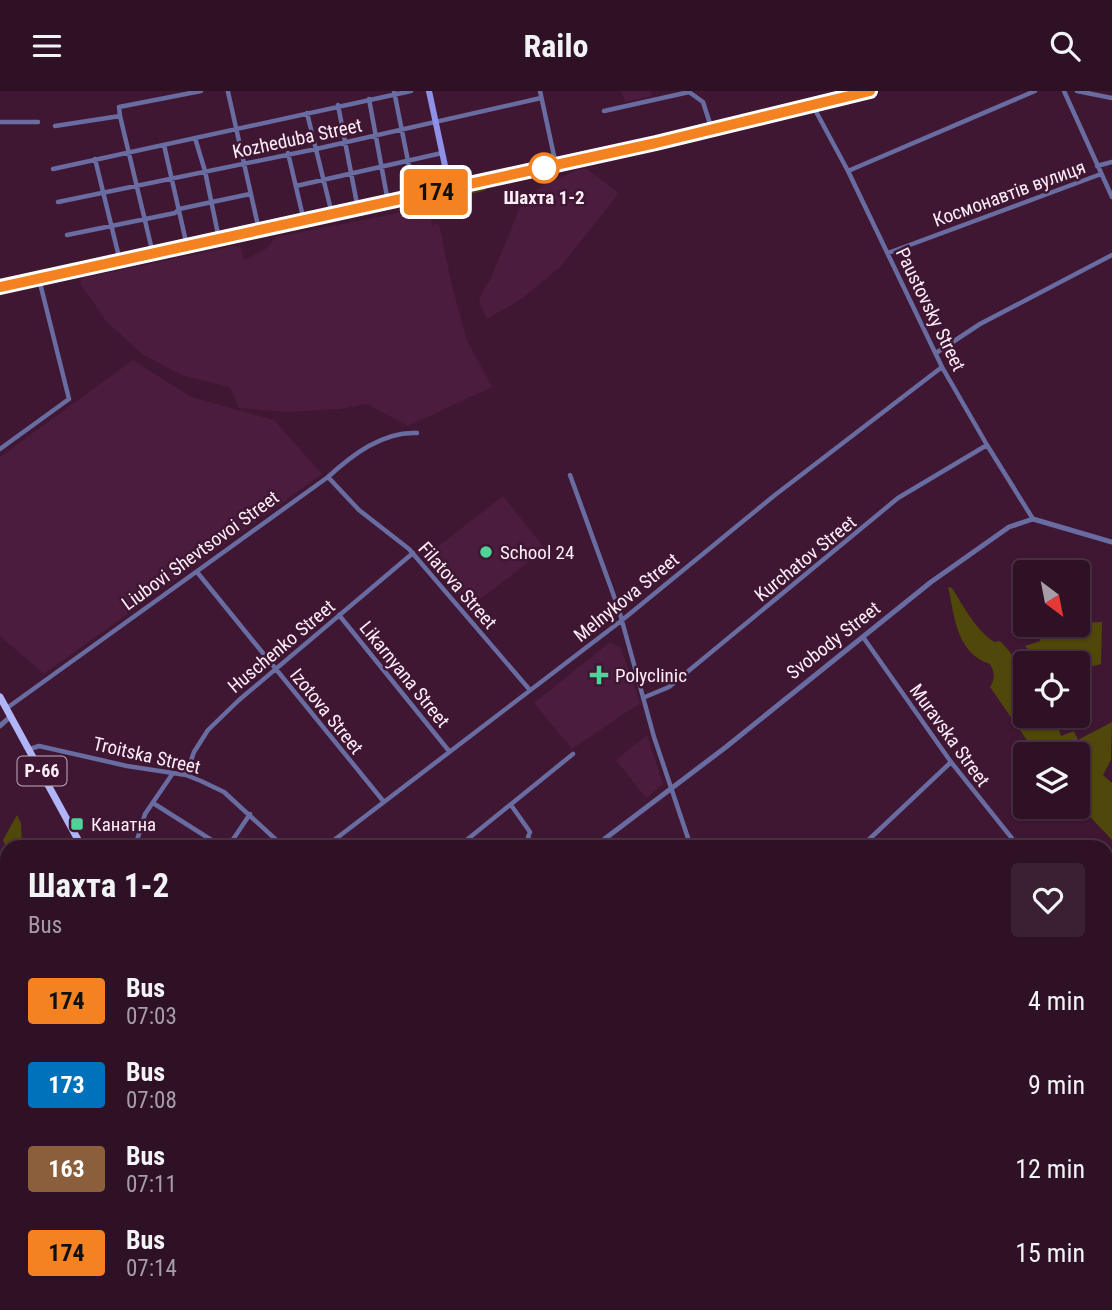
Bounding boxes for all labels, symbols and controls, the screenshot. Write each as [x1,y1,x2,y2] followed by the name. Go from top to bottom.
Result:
[28,27,66,65] icon: menu
[524,27,588,65] text: Railo
[1046,27,1084,65] icon: search
[230,114,364,163] street label: Kozheduba Street
[529,153,559,183] marker: Шахта 1-2
[930,155,1089,232] street label: Космонавтів вулиця
[396,169,476,215] line badge: 174
[418,178,454,206] text: 174
[503,186,585,209] place label: Шахта 1-2
[891,244,970,375] street label: Paustovsky Street
[117,486,283,615] street label: Liubovi Shevtsovoi Street
[750,510,861,606] street label: Kurchatov Street
[414,537,502,634] street label: Filatova Street
[500,541,574,564] place label: School 24
[478,544,494,560] marker: School 24
[569,548,684,647] street label: Melnykova Street
[1013,560,1090,637] north arrow
[1013,560,1090,819] map controls
[223,595,340,698] street label: Huschenko Street
[782,597,885,684] street label: Svobody Street
[355,617,454,732] street label: Likarnyana Street
[1013,651,1090,728] button: locate
[285,664,368,759] street label: Izotova Street
[615,664,687,687] place label: Polyclinic
[589,665,609,685] marker: Polyclinic
[905,679,995,791] street label: Muravska Street
[91,732,203,779] street label: Troitska Street
[1013,742,1090,819] button: layers
[18,757,66,785] road number: Р-66
[91,813,156,836] place label: Канатна
[69,816,85,832] marker: Канатна
[1011,863,1085,937] button: heart
[28,866,169,905] text: Шахта 1-2
[28,912,62,939] text: Bus
[126,973,165,1003] text: Bus
[1028,986,1085,1016] text: 4 min
[48,987,85,1015] text: 174
[126,1003,177,1030] text: 07:03
[126,1057,165,1087] text: Bus
[1028,1070,1085,1100] text: 9 min
[48,1071,85,1099] text: 173
[126,1087,177,1114] text: 07:08
[126,1141,165,1171] text: Bus
[1015,1154,1085,1184] text: 12 min
[48,1155,85,1183] text: 163
[126,1171,177,1198] text: 07:11
[126,1225,165,1255] text: Bus
[1015,1238,1085,1268] text: 15 min
[48,1239,85,1267] text: 174
[126,1255,177,1282] text: 07:14

